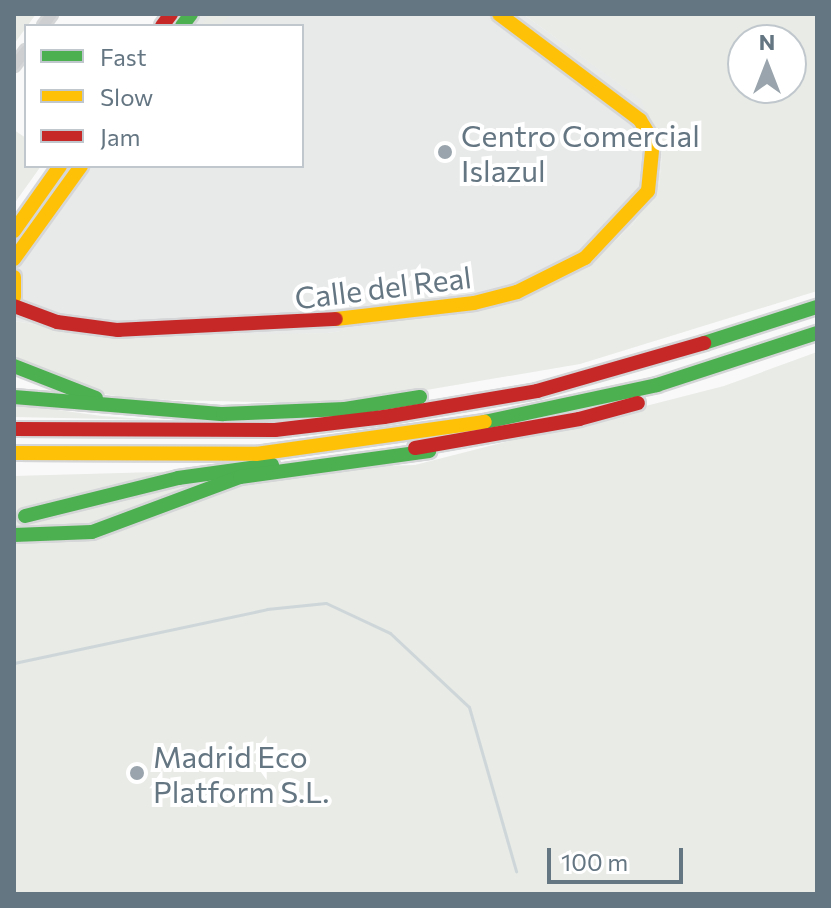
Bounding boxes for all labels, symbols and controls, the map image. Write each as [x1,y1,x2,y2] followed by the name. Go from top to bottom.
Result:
[24,24,304,168] legend
[727,24,807,104] north arrow
[759,28,775,55] text: N
[100,42,147,71] text: Fast
[100,82,153,111] text: Slow
[461,117,700,188] place label: Centro Comercial Islazul
[100,122,140,151] text: Jam
[436,143,454,161] marker: Centro Comercial Islazul
[293,258,473,316] street label: Calle del Real
[153,738,329,808] place label: Madrid Eco Platform S.L.
[128,764,146,782] marker: Madrid Eco Platform S.L.
[551,832,687,882] scale bar
[561,847,628,876] text: 100 m

